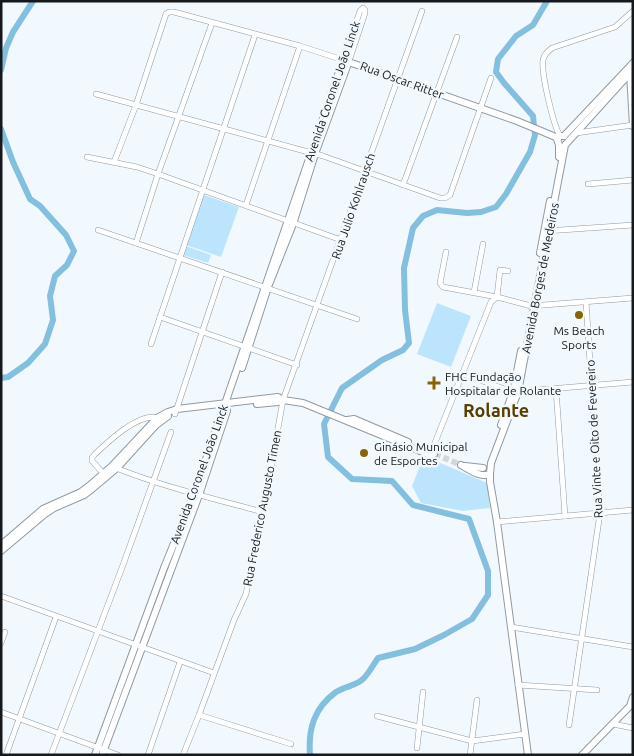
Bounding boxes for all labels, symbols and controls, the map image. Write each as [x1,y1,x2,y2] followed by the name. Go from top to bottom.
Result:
[302,19,362,163] street label: Avenida Coronel João Linck
[359,59,446,101] street label: Rua Oscar Ritter
[329,151,377,261] street label: Rua Julio Kohlrausch
[519,202,561,354] street label: Avenida Borges de Medeiros
[573,309,585,321] marker: Ms Beach Sports
[553,324,605,351] place label: Ms Beach Sports
[583,359,605,519] street label: Rua Vinte e Oito de Fevereiro
[445,370,561,397] place label: FHC Fundação Hospitalar de Rolante
[427,376,441,390] marker: FHC Fundação Hospitalar de Rolante
[463,400,529,420] district label: Rolante
[168,402,230,546] street label: Avenida Coronel João Linck
[240,429,284,587] street label: Rua Frederico Augusto Timen
[374,440,468,467] place label: Ginásio Municipal de Esportes
[358,447,370,459] marker: Ginásio Municipal de Esportes

